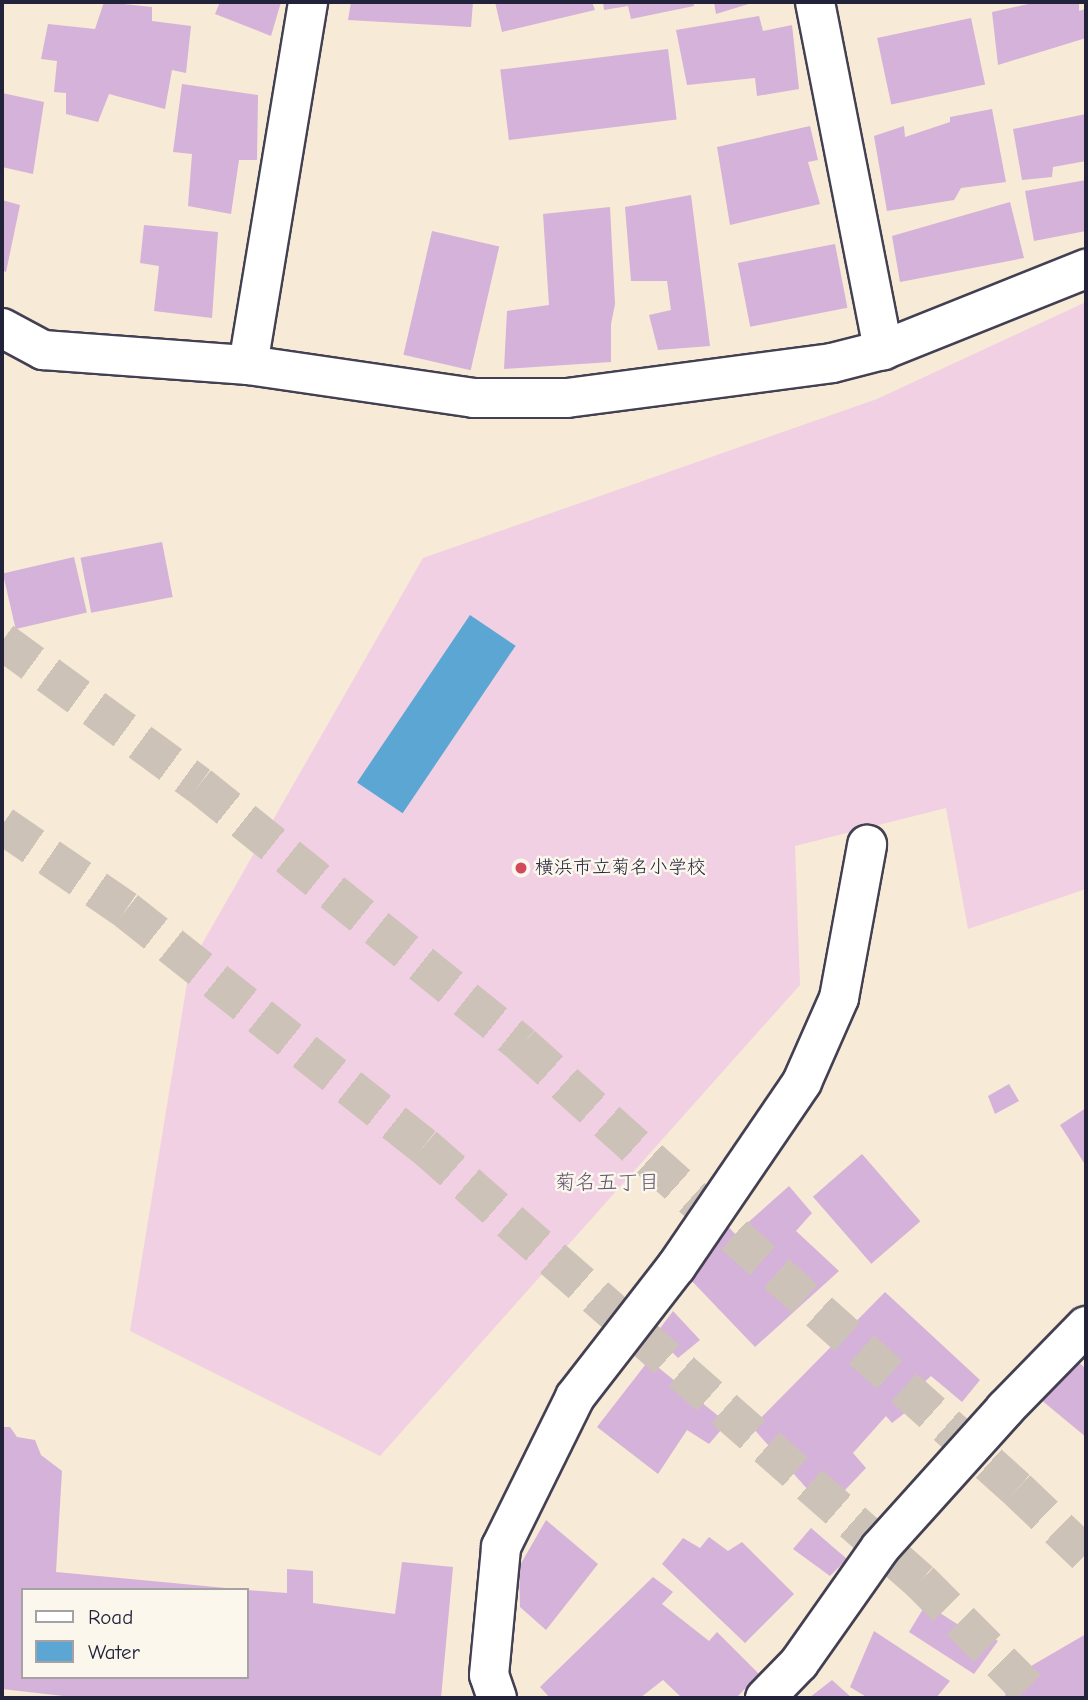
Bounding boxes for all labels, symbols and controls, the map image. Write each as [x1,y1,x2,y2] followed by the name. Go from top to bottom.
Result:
[535,857,706,879] place label: 横浜市立菊名小学校
[513,860,529,876] marker: 横浜市立菊名小学校
[555,1169,659,1195] district label: 菊名五丁目
[21,1588,248,1679] legend
[88,1605,133,1629] text: Road
[88,1640,140,1664] text: Water

